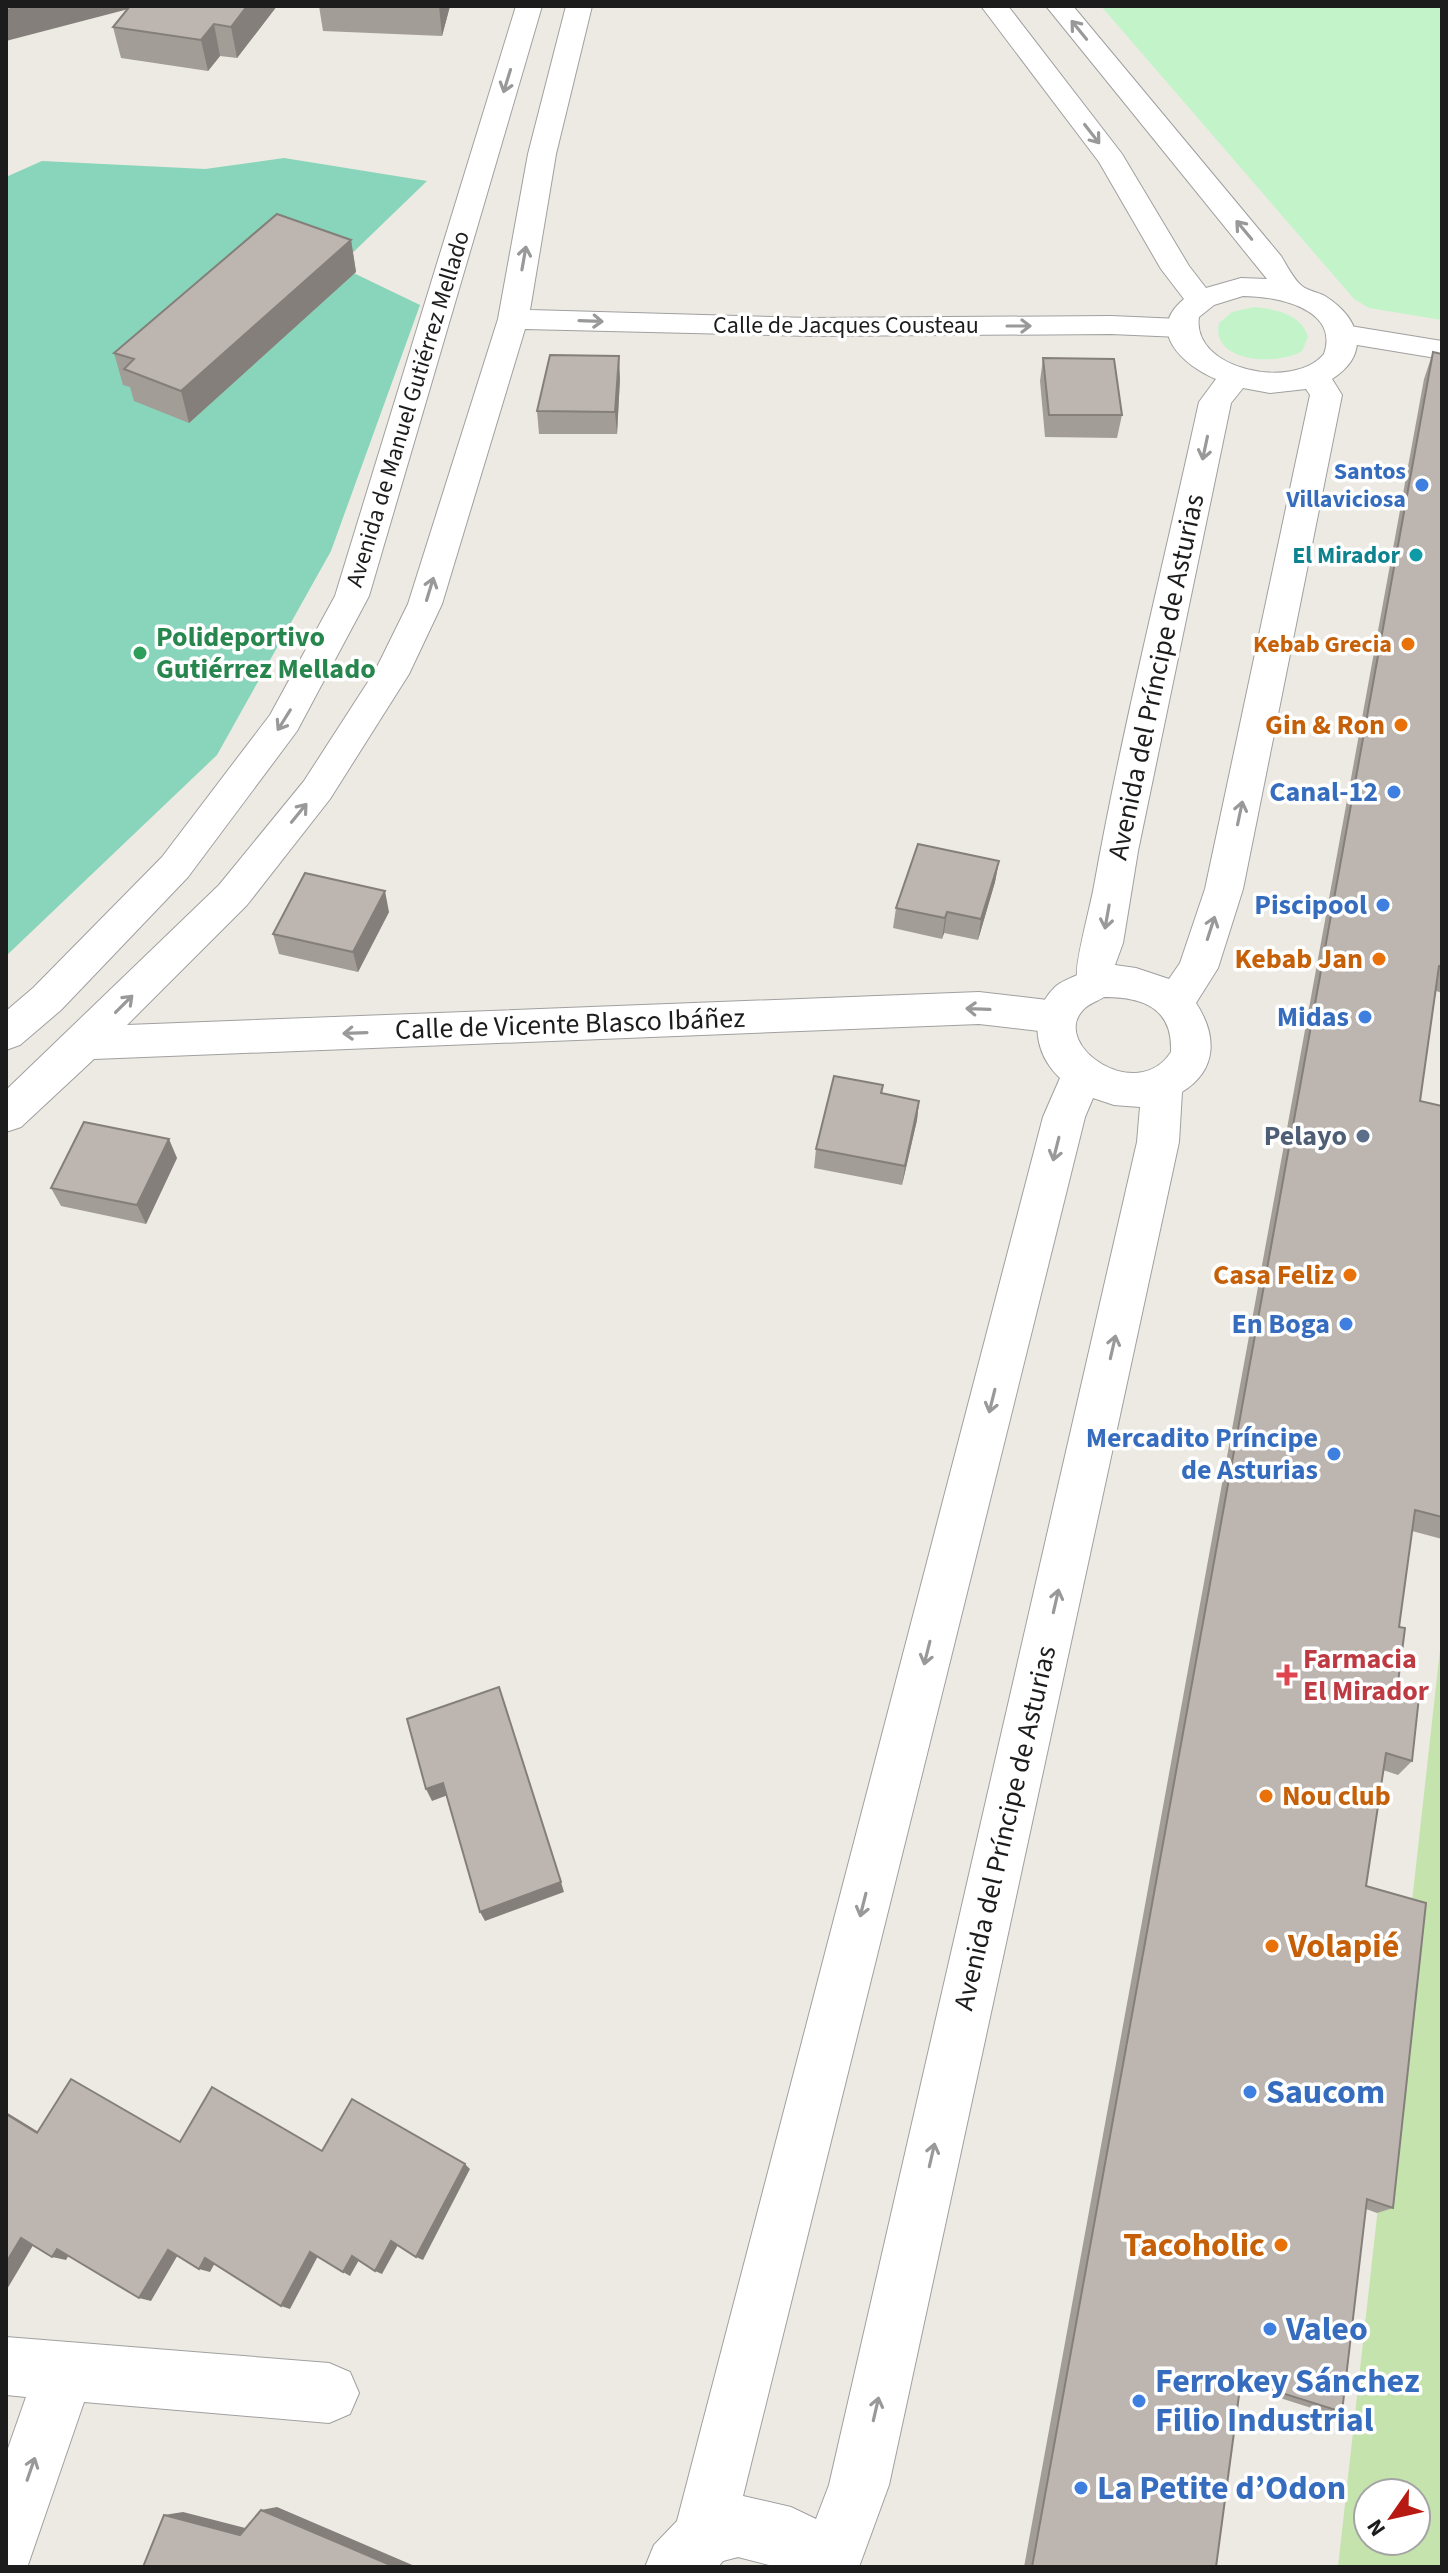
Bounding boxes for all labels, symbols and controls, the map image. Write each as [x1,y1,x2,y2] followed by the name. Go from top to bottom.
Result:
[1070,20,1088,40] one-way arrow
[499,67,514,93] one-way arrow
[1084,123,1101,144] one-way arrow
[1235,220,1253,241] one-way arrow
[337,227,479,591] street label: Avenida de Manuel Gutiérrez Mellado
[517,246,532,272] one-way arrow
[713,308,979,343] street label: Calle de Jacques Cousteau
[577,314,604,329] one-way arrow
[1005,318,1032,334] one-way arrow
[1197,435,1212,461] one-way arrow
[1285,454,1406,517] place label: Santos Villaviciosa
[1413,476,1431,494] marker: Santos Villaviciosa
[1098,490,1214,864] street label: Avenida del Príncipe de Asturias
[1292,538,1400,573] place label: El Mirador
[1407,546,1425,564] marker: El Mirador
[424,577,438,602] one-way arrow
[156,617,376,689] place label: Polideportivo Gutiérrez Mellado
[1253,627,1392,662] place label: Kebab Grecia
[1399,635,1417,653] marker: Kebab Grecia
[131,644,149,662] marker: Polideportivo Gutiérrez Mellado
[1265,705,1385,745] place label: Gin & Ron
[275,709,292,731] one-way arrow
[1392,716,1410,734] marker: Gin & Ron
[1269,772,1378,812] place label: Canal-12
[1385,783,1403,801] marker: Canal-12
[1233,800,1248,826] one-way arrow
[290,803,308,824] one-way arrow
[1254,885,1367,925] place label: Piscipool
[1374,896,1392,914] marker: Piscipool
[1099,904,1114,929] one-way arrow
[1205,916,1220,941] one-way arrow
[1235,939,1363,979] place label: Kebab Jan
[1370,950,1388,968] marker: Kebab Jan
[114,995,133,1014] one-way arrow
[1277,997,1349,1037] place label: Midas
[394,998,746,1050] street label: Calle de Vicente Blasco Ibáñez
[965,1001,992,1016] one-way arrow
[1356,1008,1374,1026] marker: Midas
[342,1025,369,1040] one-way arrow
[1264,1116,1347,1156] place label: Pelayo
[1354,1127,1372,1145] marker: Pelayo
[1048,1136,1063,1161] one-way arrow
[1213,1255,1334,1295] place label: Casa Feliz
[1341,1266,1359,1284] marker: Casa Feliz
[1231,1304,1330,1344] place label: En Boga
[1337,1315,1355,1333] marker: En Boga
[1106,1334,1121,1360] one-way arrow
[983,1387,998,1413] one-way arrow
[1086,1418,1318,1490] place label: Mercadito Príncipe de Asturias
[1325,1445,1343,1463] marker: Mercadito Príncipe de Asturias
[1049,1588,1064,1614] one-way arrow
[919,1639,934,1665] one-way arrow
[1303,1639,1430,1711] place label: Farmacia El Mirador
[944,1642,1066,2014] street label: Avenida del Príncipe de Asturias
[1278,1666,1296,1684] marker: Farmacia El Mirador
[1282,1776,1391,1816] place label: Nou club
[1257,1787,1275,1805] marker: Nou club
[854,1891,869,1917] one-way arrow
[1287,1922,1399,1971] place label: Volapié
[1263,1937,1281,1955] marker: Volapié
[1266,2068,1385,2117] place label: Saucom
[1241,2083,1259,2101] marker: Saucom
[925,2143,940,2168] one-way arrow
[1123,2221,1265,2270] place label: Tacoholic
[1272,2236,1290,2254] marker: Tacoholic
[1285,2305,1368,2354] place label: Valeo
[1261,2320,1279,2338] marker: Valeo
[1155,2357,1420,2445] place label: Ferrokey Sánchez Filio Industrial
[1130,2392,1148,2410] marker: Ferrokey Sánchez Filio Industrial
[869,2396,884,2422] one-way arrow
[25,2457,40,2482] one-way arrow
[1097,2464,1346,2513] place label: La Petite d’Odon
[1352,2477,1432,2557] north arrow
[1072,2479,1090,2497] marker: La Petite d’Odon
[1359,2513,1394,2543] text: N

